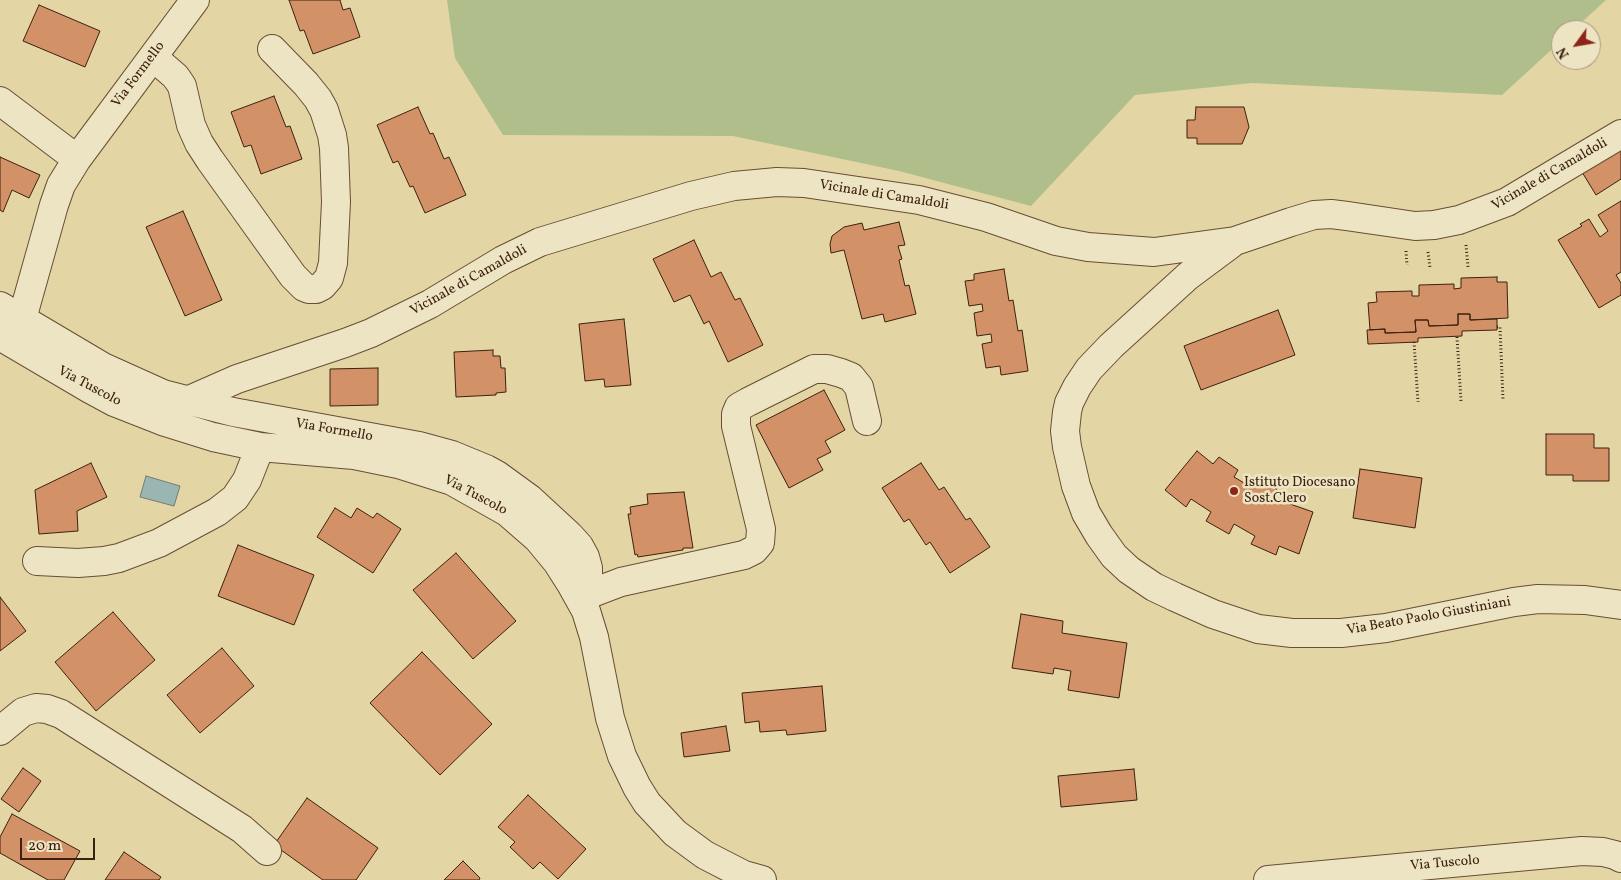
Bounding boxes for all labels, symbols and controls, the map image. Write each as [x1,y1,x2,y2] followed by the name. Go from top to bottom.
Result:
[1551,20,1601,70] north arrow
[109,39,169,111] street label: Via Formello
[1553,43,1574,62] text: N
[1489,135,1611,215] street label: Vicinale di Camaldoli
[818,177,950,215] street label: Vicinale di Camaldoli
[408,242,530,320] street label: Vicinale di Camaldoli
[54,363,124,411] street label: Via Tuscolo
[294,416,374,446] street label: Via Formello
[440,472,510,520] street label: Via Tuscolo
[1244,475,1355,508] place label: Istituto Diocesano Sost.Clero
[1228,485,1240,497] marker: Istituto Diocesano Sost.Clero
[1346,594,1512,640] street label: Via Beato Paolo Giustiniani
[22,828,98,860] scale bar
[28,836,61,857] text: 20 m
[1410,853,1480,875] street label: Via Tuscolo

